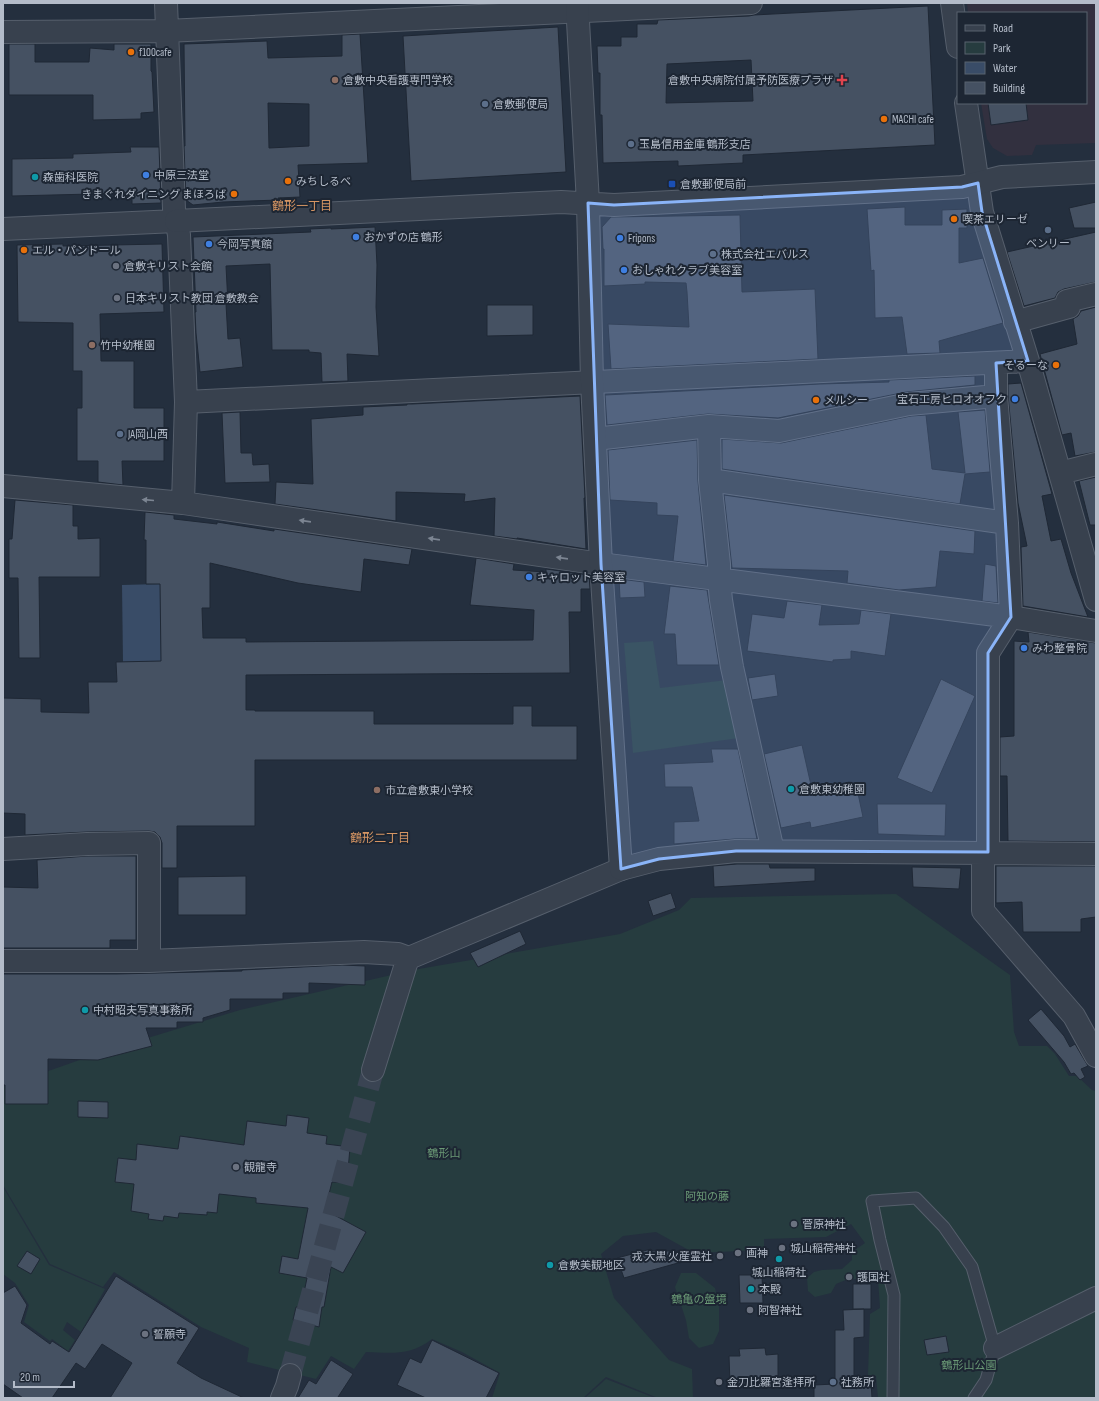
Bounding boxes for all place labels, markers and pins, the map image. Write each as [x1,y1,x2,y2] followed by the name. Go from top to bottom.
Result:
[139,46,172,59] place label: f100cafe
[126,47,136,57] marker: f100cafe
[343,74,453,87] place label: 倉敷中央看護専門学校
[668,74,833,87] place label: 倉敷中央病院付属予防医療プラザ
[836,74,848,86] marker: 倉敷中央病院付属予防医療プラザ
[330,75,340,85] marker: 倉敷中央看護専門学校
[493,98,548,111] place label: 倉敷郵便局
[480,99,490,109] marker: 倉敷郵便局
[892,113,934,126] place label: MACHI cafe
[879,114,889,124] marker: MACHI cafe
[639,138,751,151] place label: 玉島信用金庫 鶴形支店
[626,139,636,149] marker: 玉島信用金庫 鶴形支店
[154,169,209,182] place label: 中原三法堂
[141,170,151,180] marker: 中原三法堂
[43,171,98,184] place label: 森歯科医院
[30,172,40,182] marker: 森歯科医院
[296,175,351,188] place label: みちしるべ
[283,176,293,186] marker: みちしるべ
[680,178,746,191] place label: 倉敷郵便局前
[667,179,677,189] marker: 倉敷郵便局前
[81,188,226,201] place label: きまぐれダイニング まほろば
[229,189,239,199] marker: きまぐれダイニング まほろば
[962,213,1028,226] place label: 喫茶エリーゼ
[949,214,959,224] marker: 喫茶エリーゼ
[1043,225,1053,235] marker: ベンリー
[364,231,443,244] place label: おかずの店 鶴形
[351,232,361,242] marker: おかずの店 鶴形
[628,232,655,245] place label: Fripons
[615,233,625,243] marker: Fripons
[1026,237,1070,250] place label: ベンリー
[217,238,272,251] place label: 今岡写真館
[204,239,214,249] marker: 今岡写真館
[32,244,121,257] place label: エル・パンドール
[19,245,29,255] marker: エル・パンドール
[721,248,809,261] place label: 株式会社エバルス
[708,249,718,259] marker: 株式会社エバルス
[124,260,212,273] place label: 倉敷キリスト会館
[111,261,121,271] marker: 倉敷キリスト会館
[632,264,742,277] place label: おしゃれクラブ美容室
[619,265,629,275] marker: おしゃれクラブ美容室
[125,292,259,305] place label: 日本キリスト教団 倉敷教会
[112,293,122,303] marker: 日本キリスト教団 倉敷教会
[100,339,155,352] place label: 竹中幼稚園
[87,340,97,350] marker: 竹中幼稚園
[1004,359,1048,372] place label: そるーな
[1051,360,1061,370] marker: そるーな
[897,393,1007,406] place label: 宝石工房ヒロオオフク
[824,394,868,407] place label: メルシー
[1010,394,1020,404] marker: 宝石工房ヒロオオフク
[811,395,821,405] marker: メルシー
[127,428,168,441] place label: JA岡山西
[115,429,125,439] marker: JA岡山西
[537,571,625,584] place label: キャロット美容室
[524,572,534,582] marker: キャロット美容室
[1032,642,1087,655] place label: みわ整骨院
[1019,643,1029,653] marker: みわ整骨院
[799,783,865,796] place label: 倉敷東幼稚園
[385,784,473,797] place label: 市立倉敷東小学校
[786,784,796,794] marker: 倉敷東幼稚園
[372,785,382,795] marker: 市立倉敷東小学校
[93,1004,193,1017] place label: 中村昭夫写真事務所
[80,1005,90,1015] marker: 中村昭夫写真事務所
[244,1161,277,1174] place label: 観龍寺
[231,1162,241,1172] marker: 観龍寺
[802,1218,846,1231] place label: 菅原神社
[789,1219,799,1229] marker: 菅原神社
[790,1242,856,1255] place label: 城山稲荷神社
[777,1243,787,1253] marker: 城山稲荷神社
[746,1247,768,1260] place label: 画神
[733,1248,743,1258] marker: 画神
[632,1250,712,1263] place label: 戎 大黒 火産霊社
[715,1251,725,1261] marker: 戎 大黒 火産霊社
[774,1254,784,1264] marker: 城山稲荷社
[558,1259,624,1272] place label: 倉敷美観地区
[545,1260,555,1270] marker: 倉敷美観地区
[752,1266,807,1279] place label: 城山稲荷社
[857,1271,890,1284] place label: 護国社
[844,1272,854,1282] marker: 護国社
[759,1283,781,1296] place label: 本殿
[746,1284,756,1294] marker: 本殿
[758,1304,802,1317] place label: 阿智神社
[745,1305,755,1315] marker: 阿智神社
[153,1328,186,1341] place label: 誓願寺
[140,1329,150,1339] marker: 誓願寺
[727,1376,816,1389] place label: 金刀比羅宮逢拝所
[841,1376,875,1389] place label: 社務所
[714,1377,724,1387] marker: 金刀比羅宮逢拝所
[828,1377,838,1387] marker: 社務所

